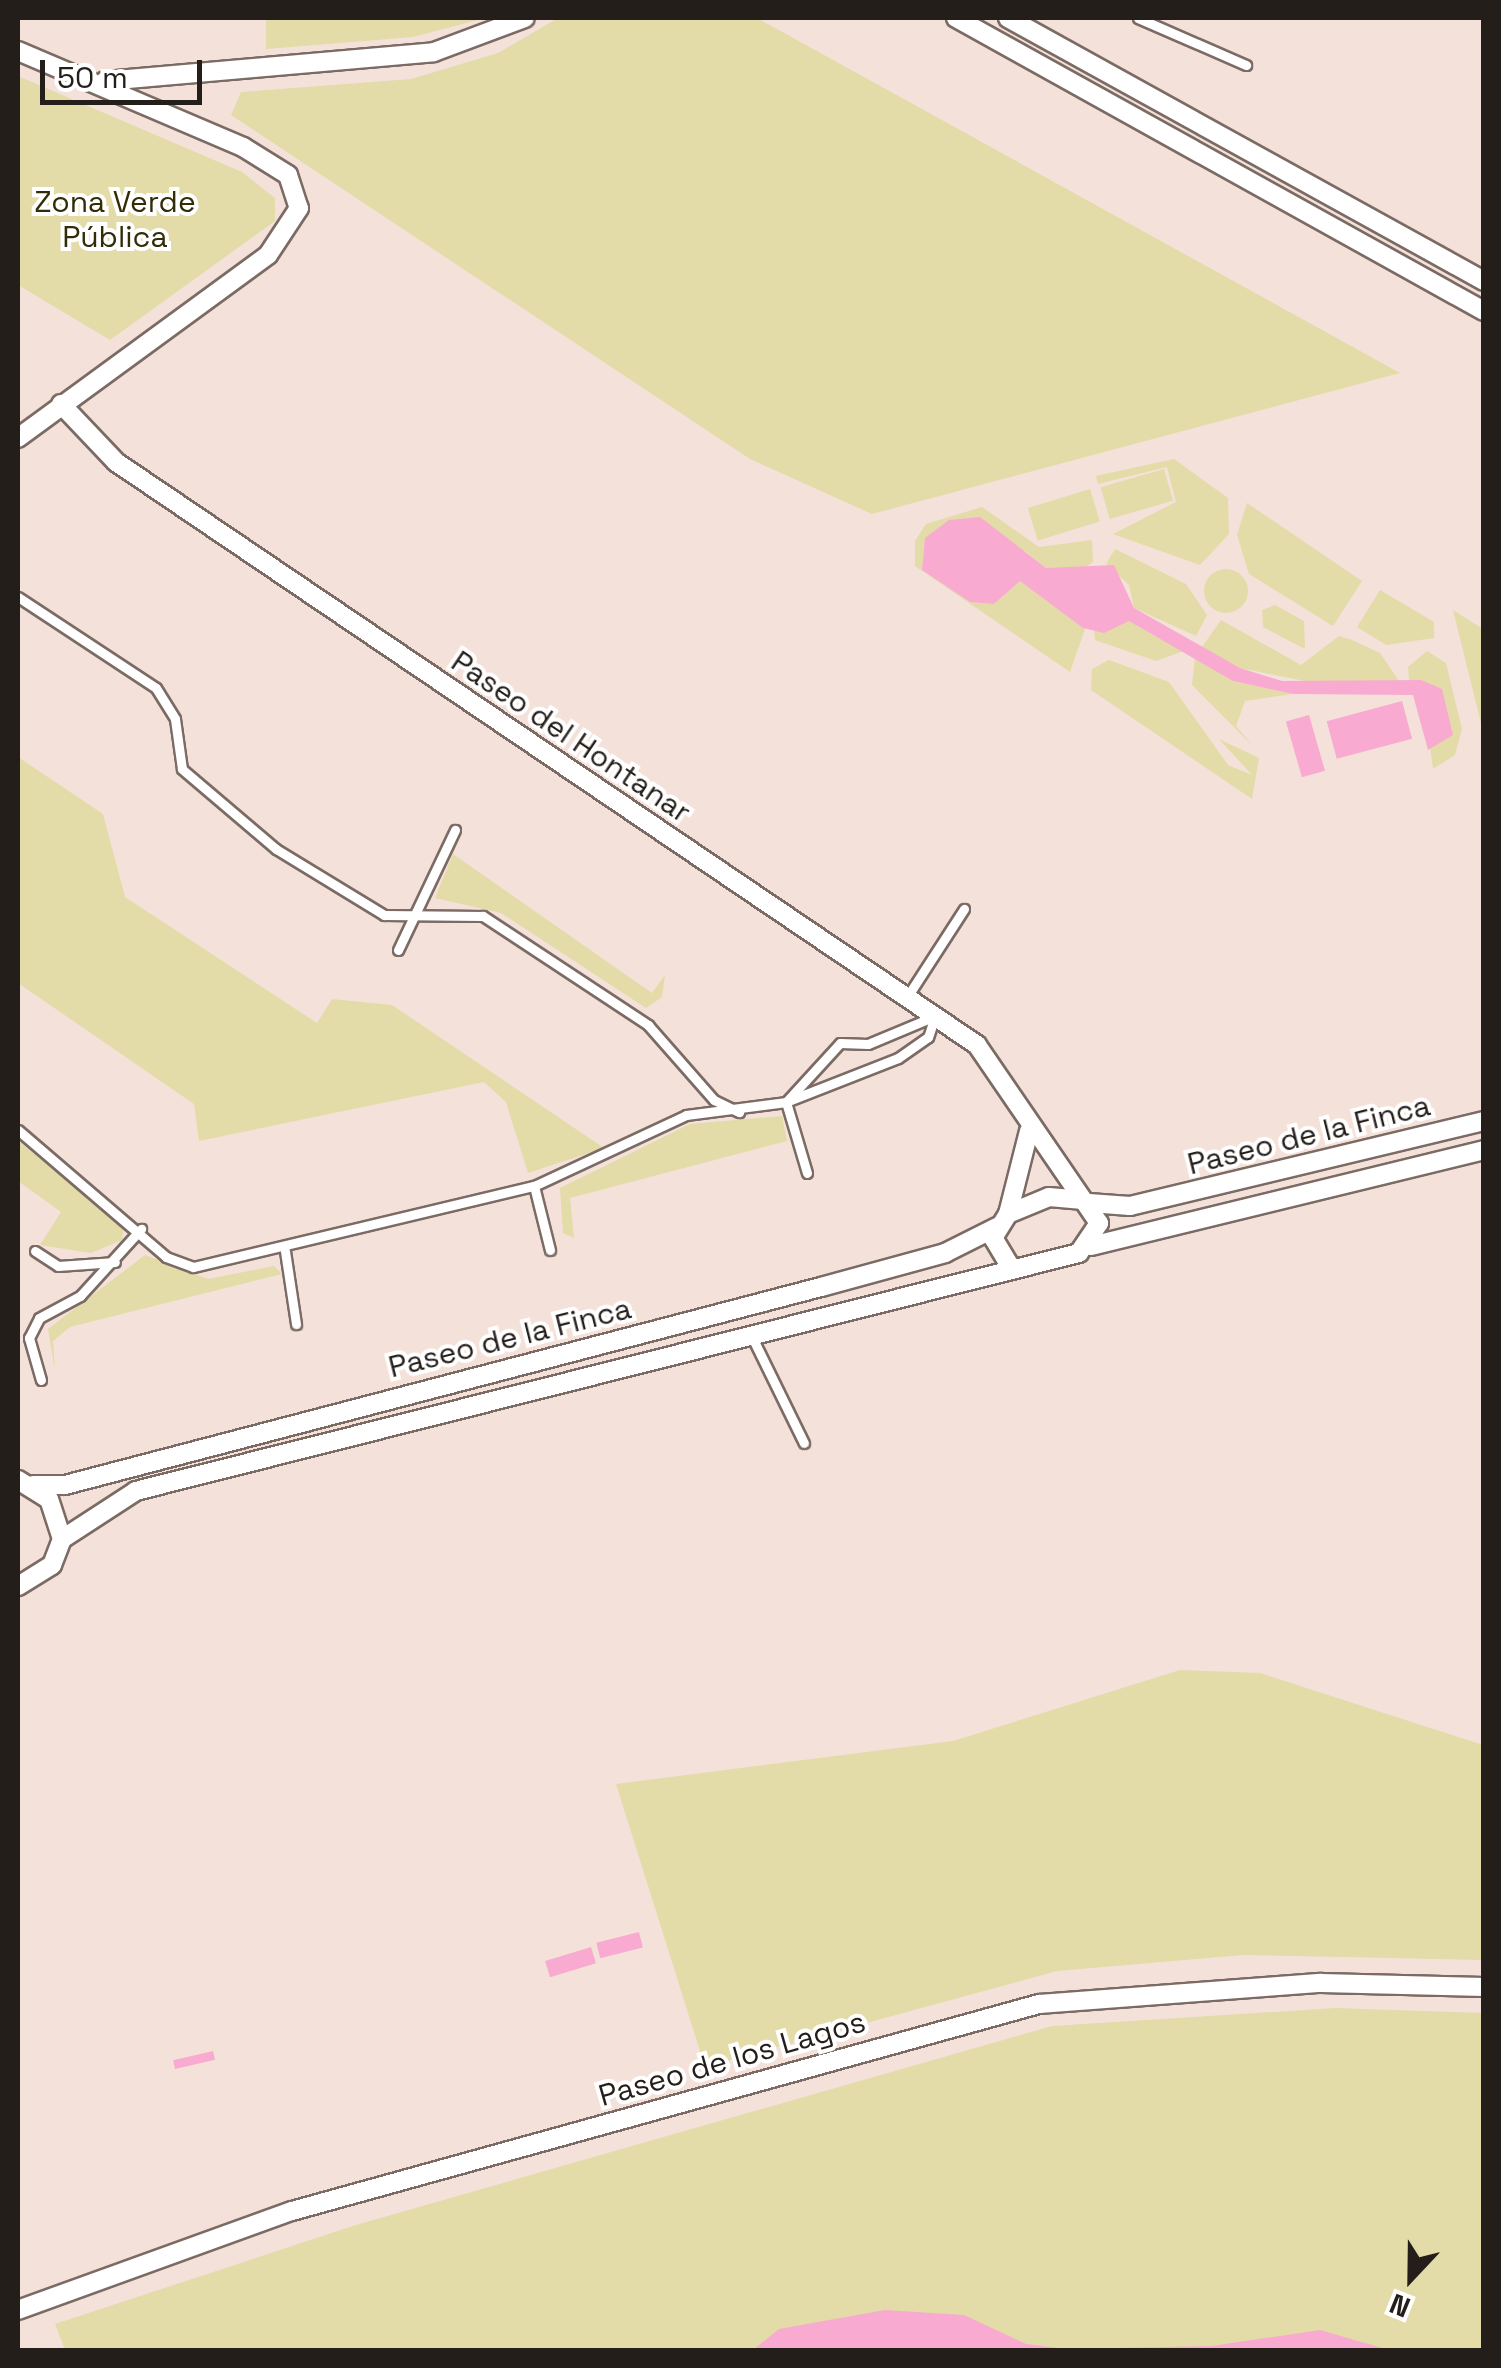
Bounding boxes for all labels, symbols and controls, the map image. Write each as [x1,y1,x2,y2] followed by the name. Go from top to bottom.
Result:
[45,40,208,102] scale bar
[57,58,128,97] text: 50 m
[34,184,196,254] park label: Zona Verde Pública
[445,644,697,830] street label: Paseo del Hontanar
[1184,1087,1434,1183] street label: Paseo de la Finca
[385,1290,635,1386] street label: Paseo de la Finca
[595,2004,869,2114] street label: Paseo de los Lagos
[1361,2228,1461,2328] north arrow
[1384,2286,1415,2326] text: N

